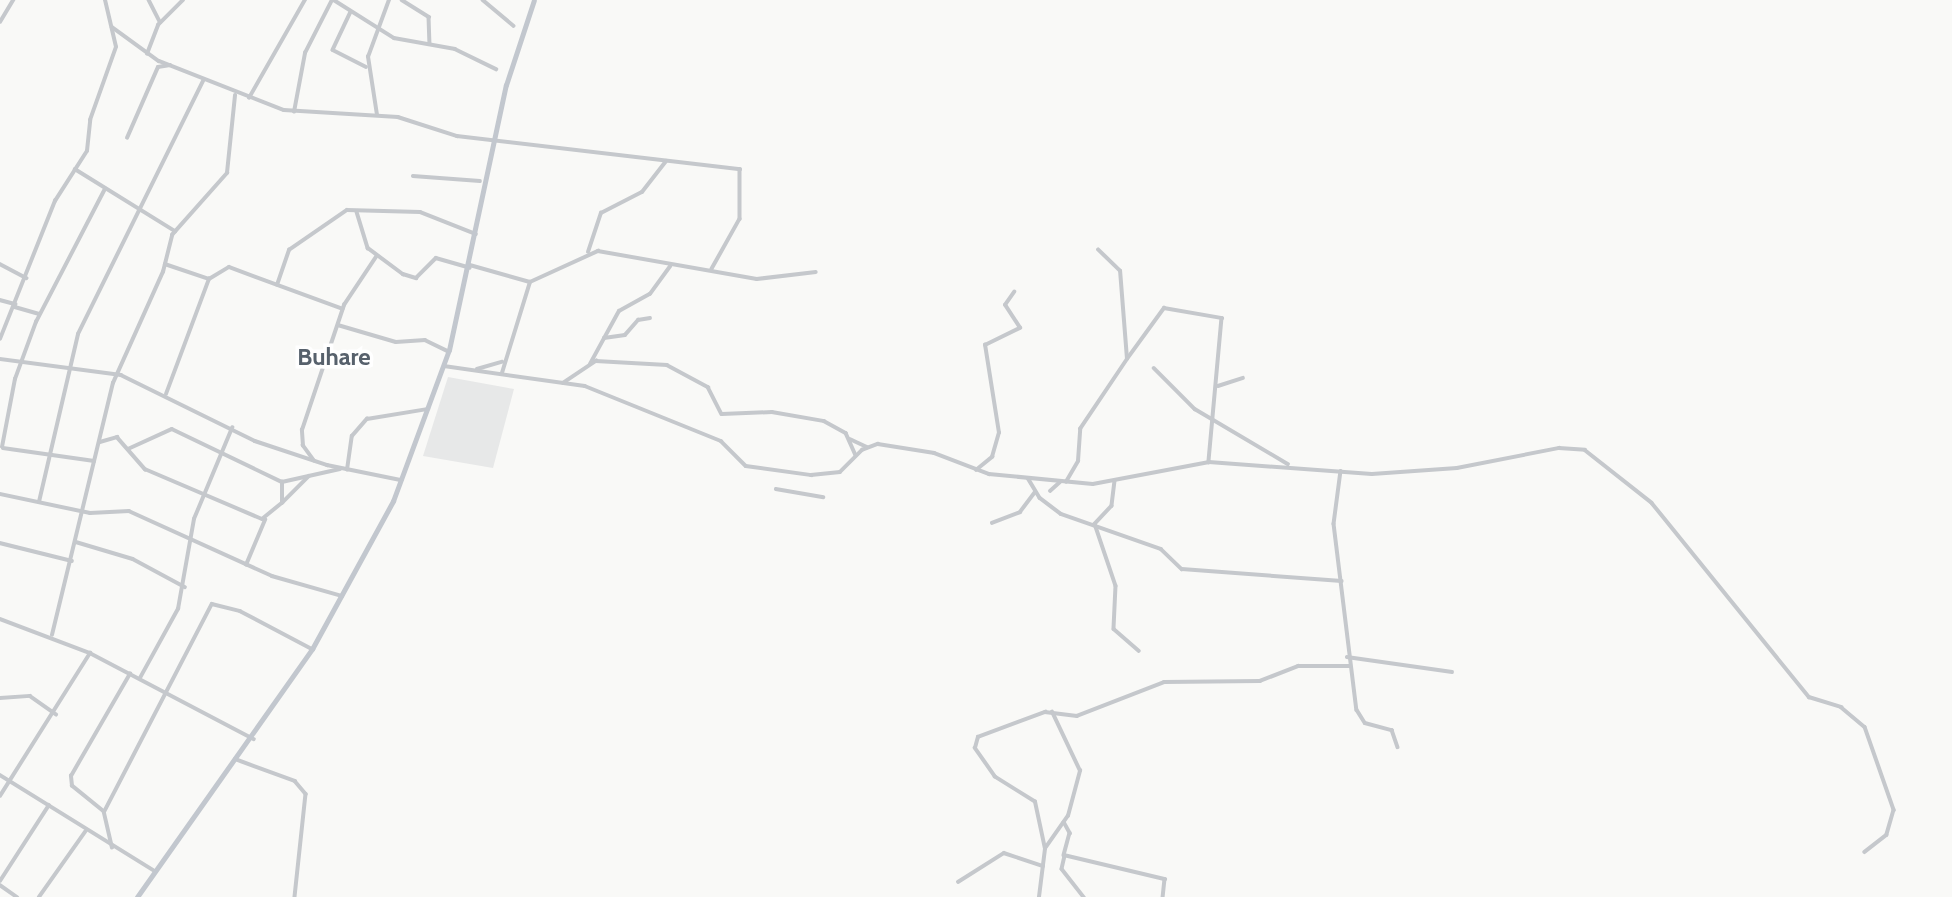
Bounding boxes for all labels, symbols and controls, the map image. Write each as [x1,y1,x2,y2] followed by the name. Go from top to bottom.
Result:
[297,343,371,371] district label: Buhare

